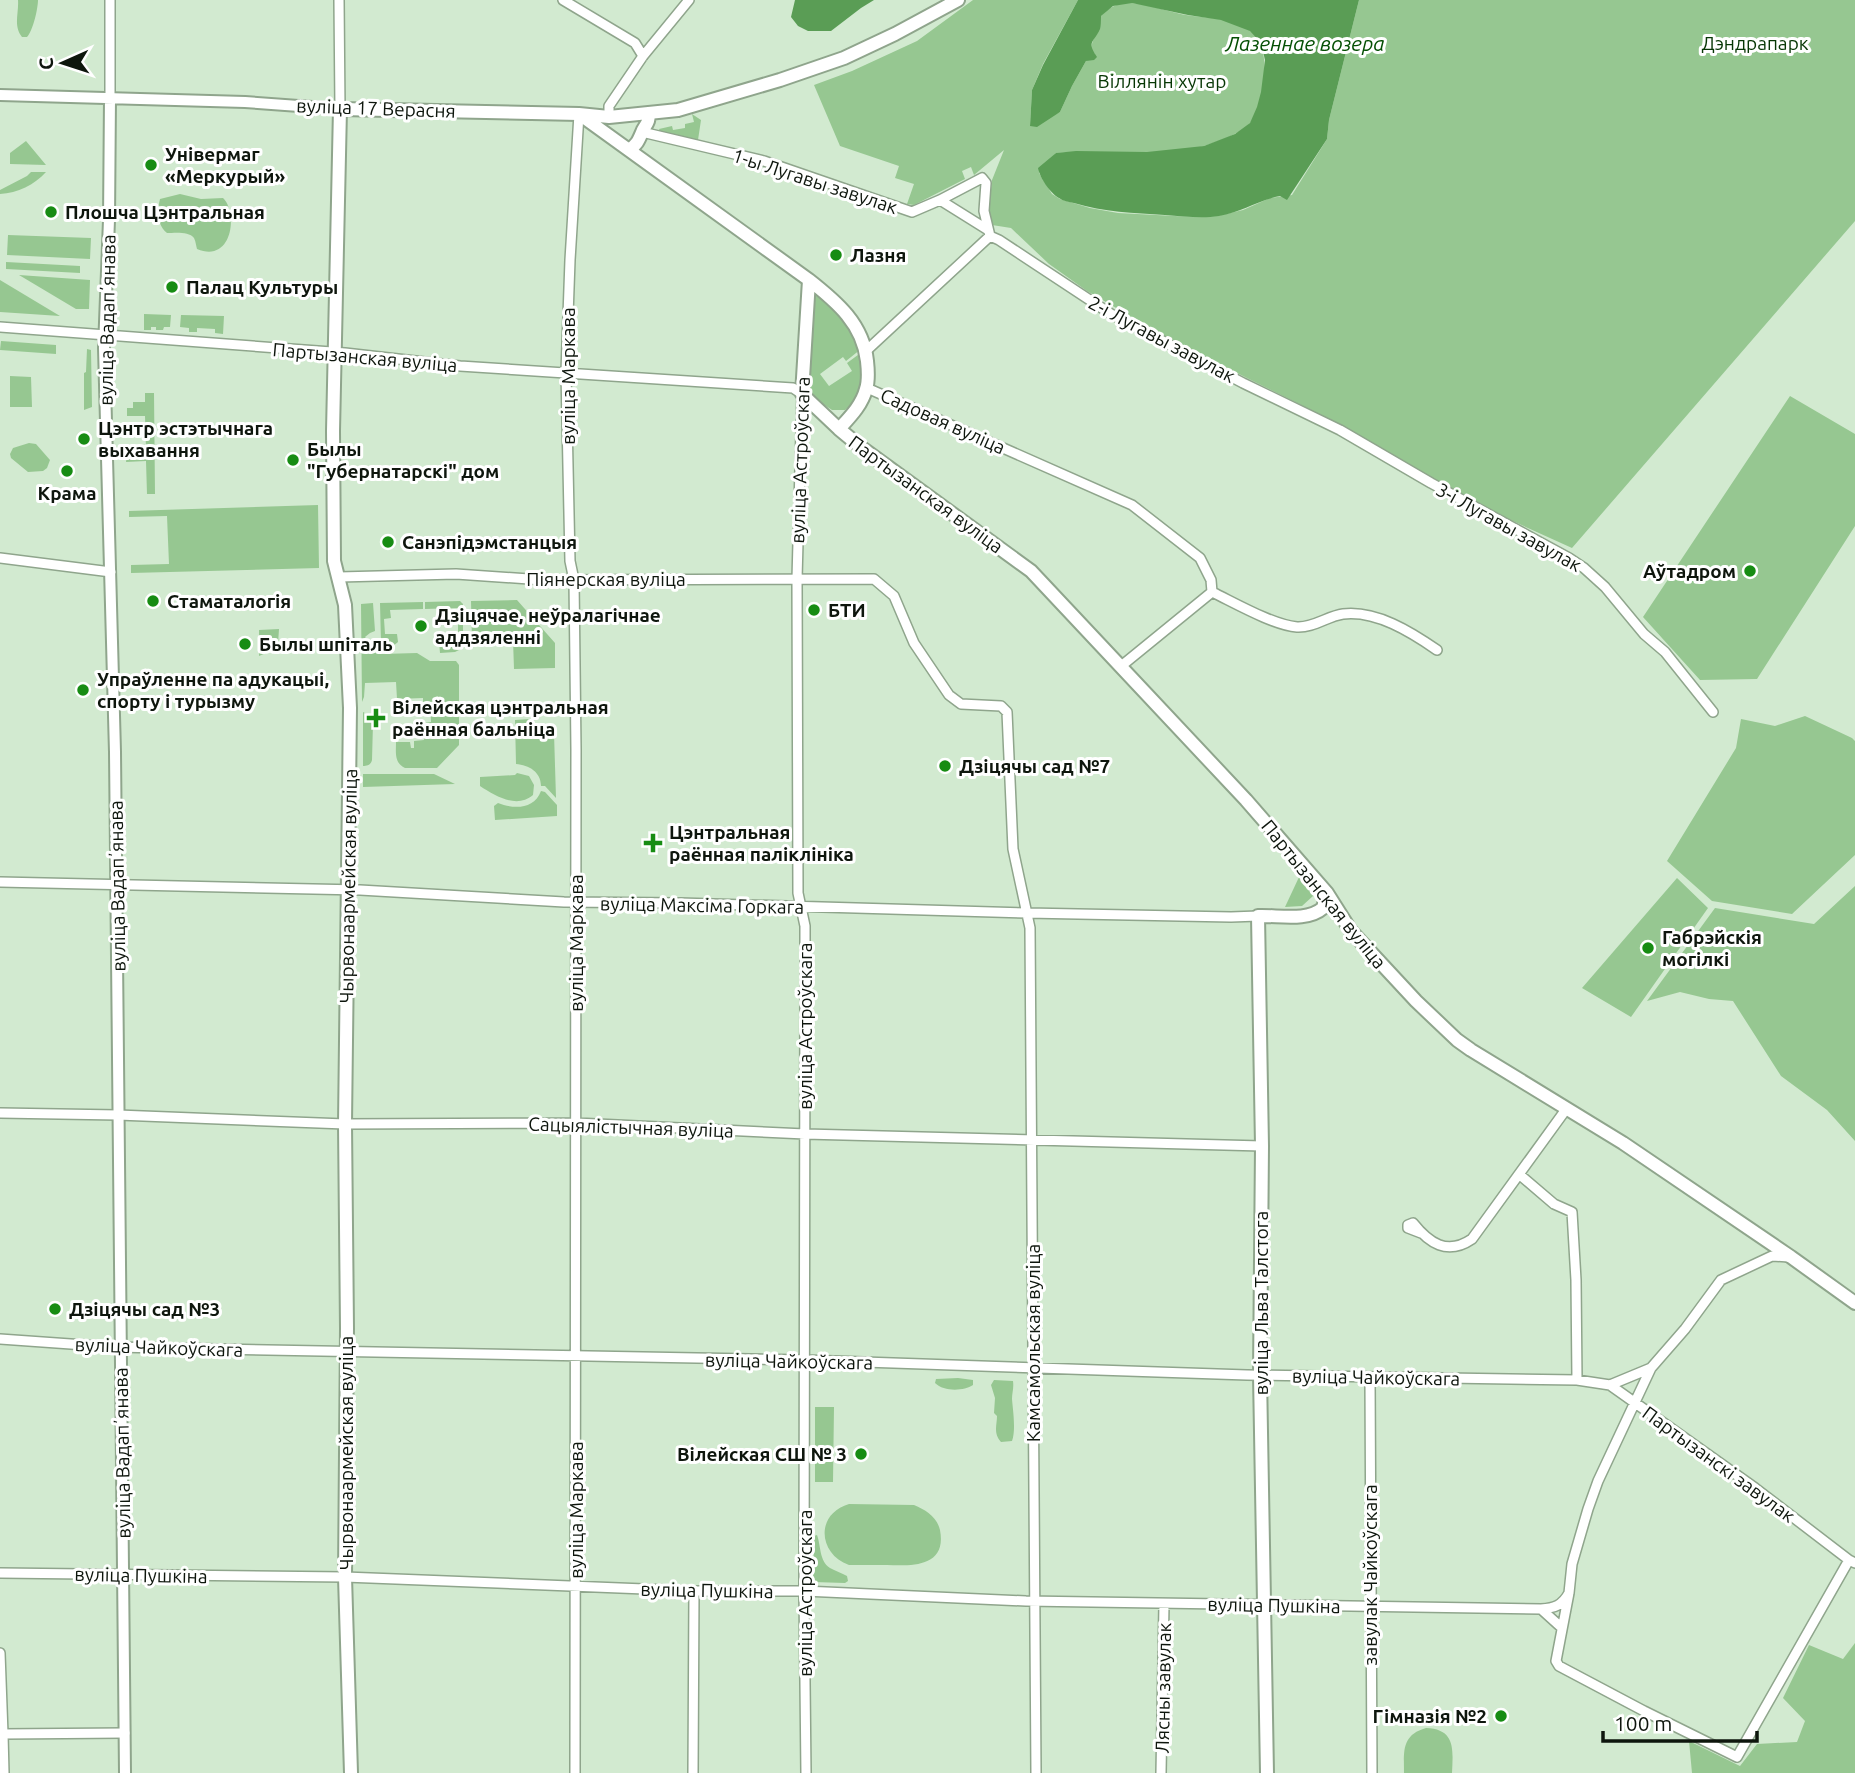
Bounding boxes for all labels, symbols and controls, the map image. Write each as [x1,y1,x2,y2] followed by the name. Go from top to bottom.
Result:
[28,28,98,98] north arrow
[1224,31,1385,55] water label: Лазеннае возера
[1701,32,1809,54] park label: Дэндрапарк
[35,57,57,71] text: С
[1098,70,1226,92] park label: Віллянін хутар
[296,94,456,122] street label: вуліца 17 Верасня
[165,143,285,187] place label: Універмаг «Меркурый»
[730,144,901,218] street label: 1-ы Лугавы завулак
[143,157,159,173] marker: Універмаг «Меркурый»
[65,201,265,223] place label: Плошча Цэнтральная
[43,204,59,220] marker: Плошча Цэнтральная
[95,234,119,406] street label: вуліца Вадапʼянава
[850,244,906,266] place label: Лазня
[828,247,844,263] marker: Лазня
[186,276,338,298] place label: Палац Культуры
[164,279,180,295] marker: Палац Культуры
[1085,291,1239,387] street label: 2-і Лугавы завулак
[557,307,579,445] street label: вуліца Маркава
[272,338,458,376] street label: Партызанская вуліца
[786,376,814,544] street label: вуліца Астроўскага
[877,384,1009,458] street label: Садовая вуліца
[98,417,273,461] place label: Цэнтр эстэтычнага выхавання
[76,431,92,447] marker: Цэнтр эстэтычнага выхавання
[845,431,1007,557] street label: Партызанская вуліца
[307,438,499,482] place label: Былы "Губернатарскі" дом
[285,452,301,468] marker: Былы "Губернатарскі" дом
[59,463,75,479] marker: Крама
[1432,478,1586,576] street label: 3-і Лугавы завулак
[38,482,96,504] place label: Крама
[402,531,577,553] place label: Санэпідэмстанцыя
[380,534,396,550] marker: Санэпідэмстанцыя
[1643,560,1736,582] place label: Аўтадром
[1742,563,1758,579] marker: Аўтадром
[526,568,686,590] street label: Піянерская вуліца
[167,590,291,612] place label: Стаматалогія
[145,593,161,609] marker: Стаматалогія
[828,599,866,621] place label: БТИ
[806,602,822,618] marker: БТИ
[435,604,661,648] place label: Дзіцячае, неўралагічнае аддзяленні
[413,618,429,634] marker: Дзіцячае, неўралагічнае аддзяленні
[259,633,393,655] place label: Былы шпіталь
[237,636,253,652] marker: Былы шпіталь
[97,668,329,712] place label: Упраўленне па адукацыі, спорту і турызму
[75,682,91,698] marker: Упраўленне па адукацыі, спорту і турызму
[392,696,609,740] place label: Вілейская цэнтральная раённая бальніца
[366,708,386,728] marker: Вілейская цэнтральная раённая бальніца
[959,755,1110,777] place label: Дзіцячы сад №7
[937,758,953,774] marker: Дзіцячы сад №7
[335,768,361,1004] street label: Чырвонаармейская вуліца
[105,800,129,972] street label: вуліца Вадапʼянава
[1257,815,1391,973] street label: Партызанская вуліца
[669,821,854,865] place label: Цэнтральная раённая паліклініка
[643,833,663,853] marker: Цэнтральная раённая паліклініка
[565,874,587,1012] street label: вуліца Маркава
[600,892,804,918] street label: вуліца Максіма Горкага
[1662,926,1762,970] place label: Габрэйскія могілкі
[1640,940,1656,956] marker: Габрэйскія могілкі
[794,942,816,1110] street label: вуліца Астроўскага
[528,1112,734,1142] street label: Сацыялістычная вуліца
[1250,1211,1272,1395] street label: вуліца Льва Талстога
[1022,1244,1044,1442] street label: Камсамольская вуліца
[69,1298,220,1320] place label: Дзіцячы сад №3
[47,1301,63,1317] marker: Дзіцячы сад №3
[74,1333,244,1361] street label: вуліца Чайкоўскага
[335,1336,357,1570] street label: Чырвонаармейская вуліца
[705,1349,873,1373] street label: вуліца Чайкоўскага
[1292,1365,1460,1389] street label: вуліца Чайкоўскага
[110,1367,134,1539] street label: вуліца Вадапʼянава
[1639,1401,1800,1527] street label: Партызанскі завулак
[565,1441,587,1579] street label: вуліца Маркава
[677,1443,847,1465] place label: Вілейская СШ № 3
[853,1446,869,1462] marker: Вілейская СШ № 3
[1359,1484,1381,1666] street label: завулак Чайкоўскага
[794,1509,816,1677] street label: вуліца Астроўскага
[74,1563,208,1587] street label: вуліца Пушкіна
[640,1578,774,1602] street label: вуліца Пушкіна
[1207,1593,1341,1617] street label: вуліца Пушкіна
[1151,1622,1175,1754] street label: Лясны завулак
[1603,1700,1757,1744] scale bar
[1372,1705,1487,1727] place label: Гімназія №2
[1493,1708,1509,1724] marker: Гімназія №2
[1614,1711,1672,1735] text: 100 m

